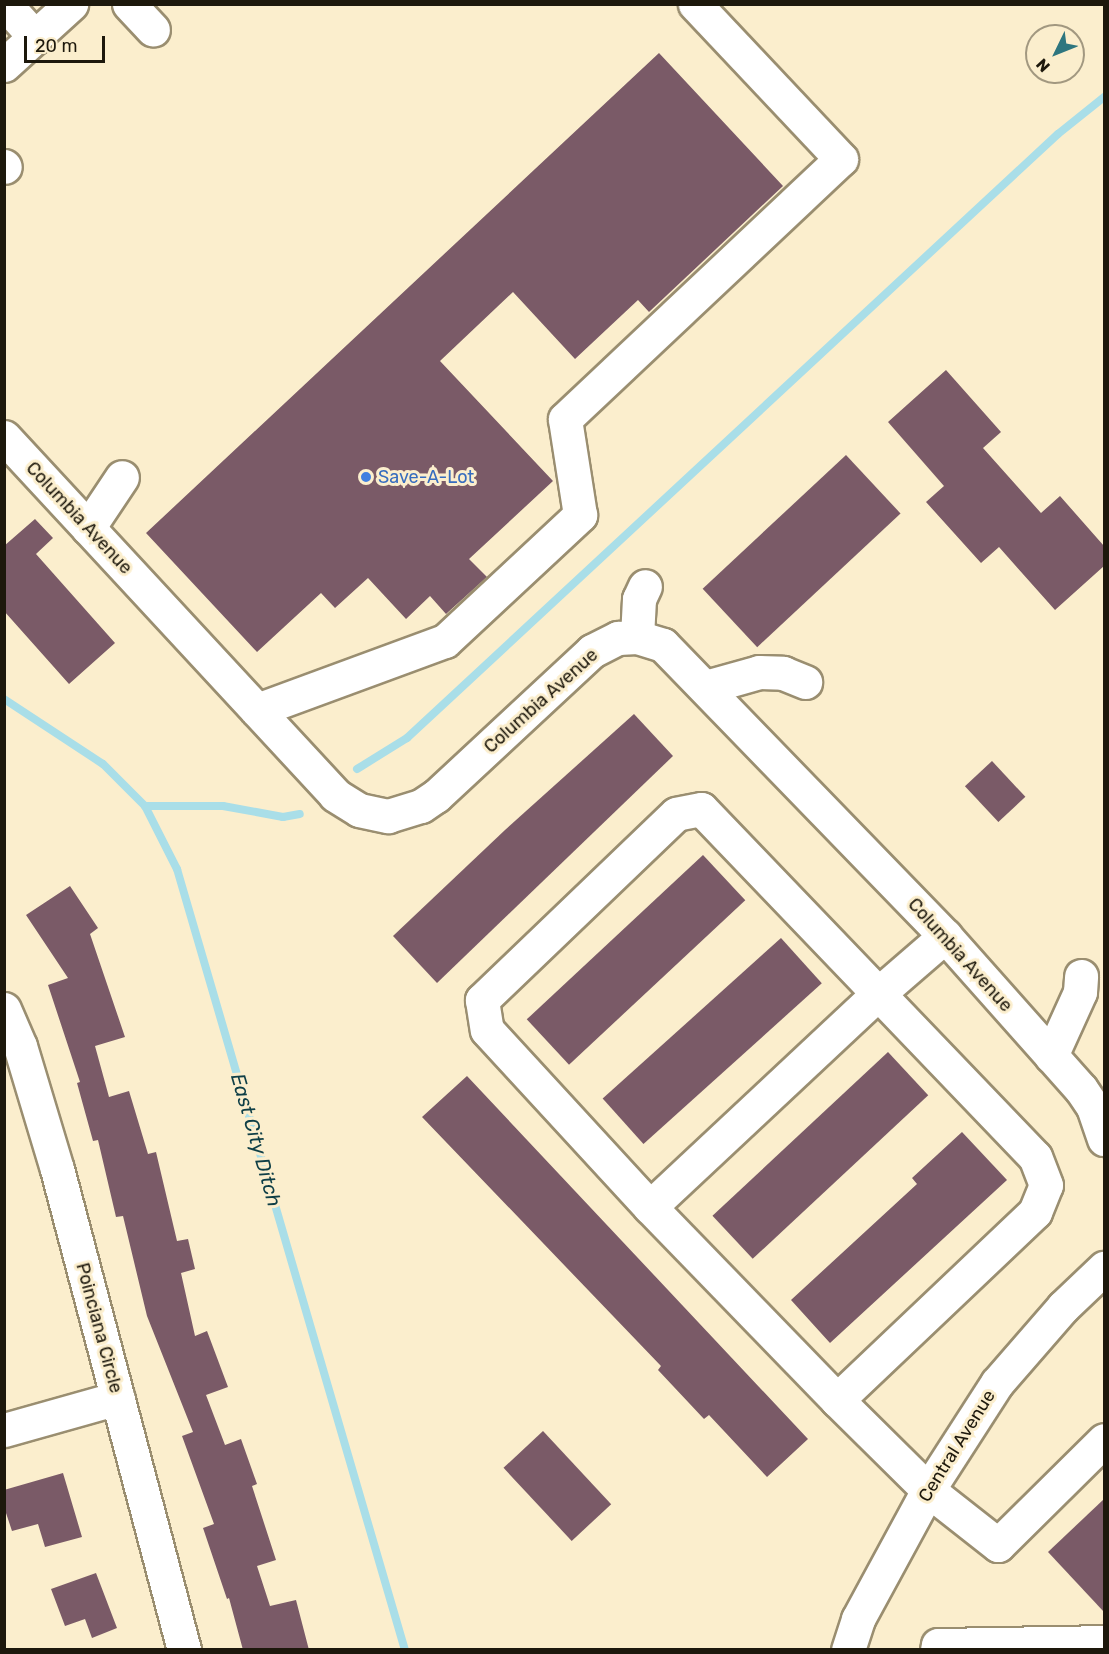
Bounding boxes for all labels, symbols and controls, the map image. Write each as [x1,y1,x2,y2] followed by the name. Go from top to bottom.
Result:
[27,24,108,62] scale bar
[1025,24,1085,84] north arrow
[35,35,77,57] text: 20 m
[1032,55,1054,76] text: N
[21,457,137,579] street label: Columbia Avenue
[378,466,474,488] place label: Save-A-Lot
[359,470,373,484] marker: Save-A-Lot
[480,644,602,758] street label: Columbia Avenue
[903,894,1017,1016] street label: Columbia Avenue
[225,1070,287,1210] water label: East City Ditch
[71,1261,127,1395] street label: Poinciana Circle
[914,1386,1000,1506] street label: Central Avenue

